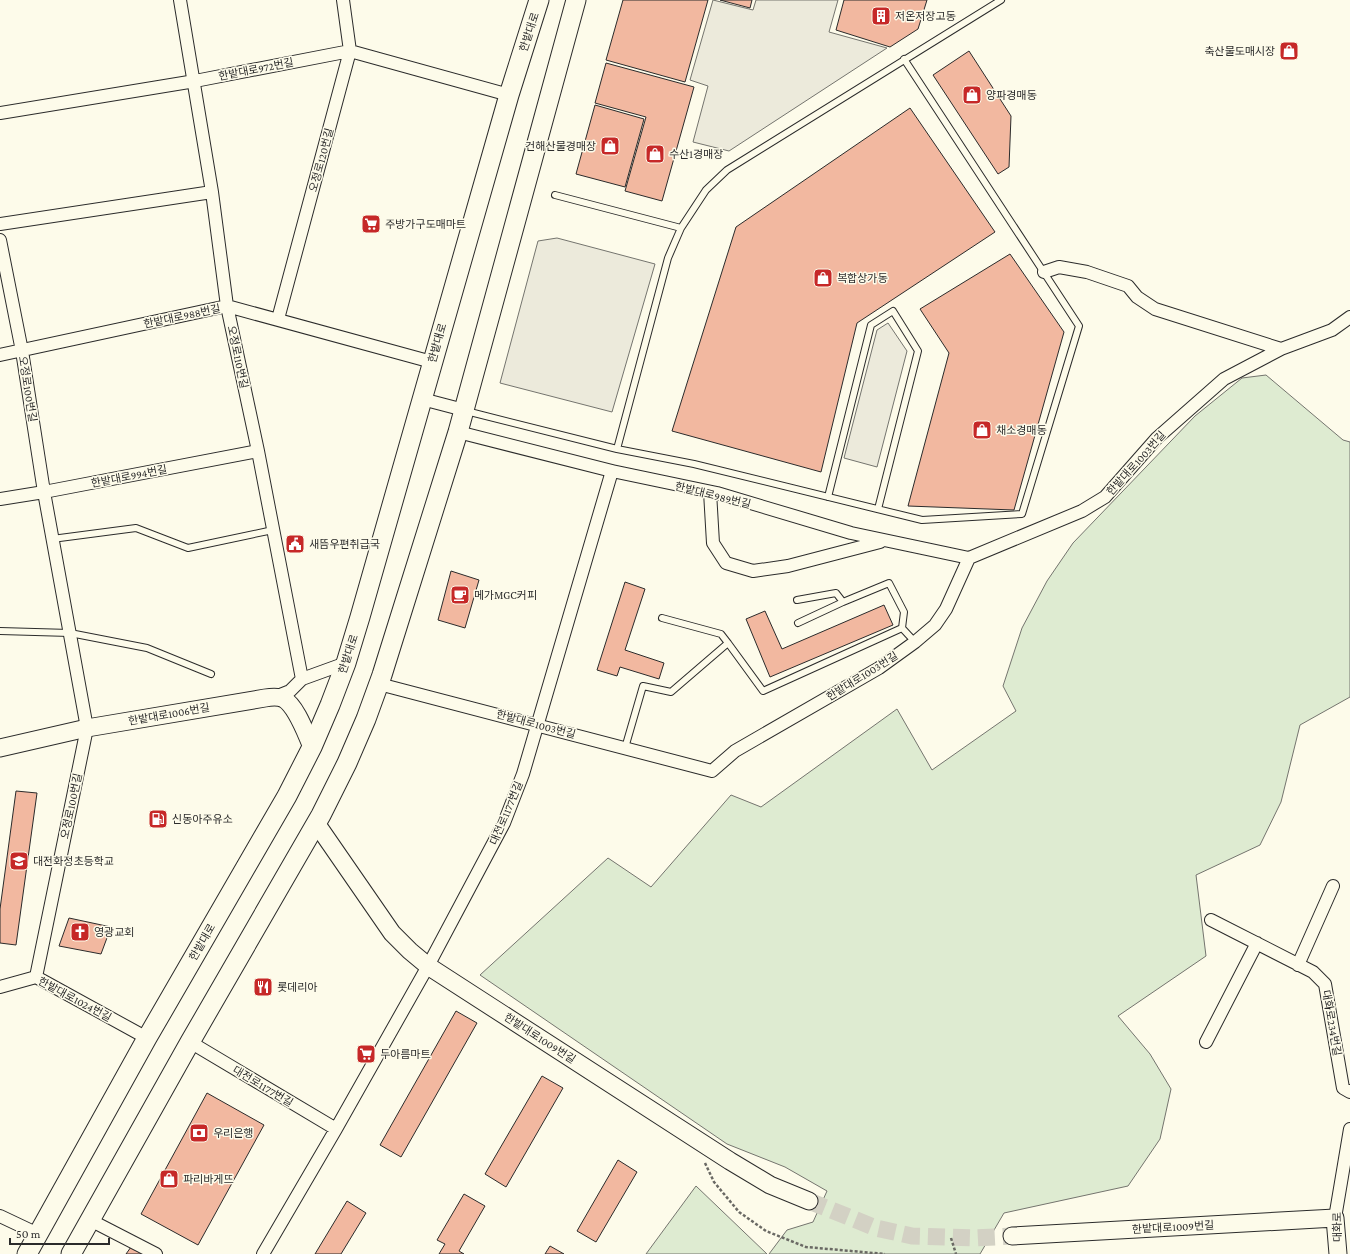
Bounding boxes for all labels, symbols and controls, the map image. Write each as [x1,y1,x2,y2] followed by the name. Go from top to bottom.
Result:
[870,5,892,27] building icon: 저온저장고동
[895,10,956,22] place label: 저온저장고동
[517,11,541,53] street label: 한밭대로
[1278,40,1300,62] shop icon: 축산물도매시장
[1204,45,1275,57] place label: 축산물도매시장
[217,56,295,82] street label: 한밭대로972번길
[961,84,983,106] shop icon: 양파경매동
[986,89,1037,101] place label: 양파경매동
[307,127,335,193] street label: 오정로120번길
[599,135,621,157] shop icon: 건해산물경매장
[525,140,596,152] place label: 건해산물경매장
[644,143,666,165] shop icon: 수산1경매장
[669,148,723,160] place label: 수산1경매장
[360,213,382,235] supermarket icon: 주방가구도매마트
[385,218,466,230] place label: 주방가구도매마트
[812,267,834,289] shop icon: 복합상가동
[837,272,888,284] place label: 복합상가동
[143,302,221,330] street label: 한밭대로988번길
[426,322,448,364] street label: 한밭대로
[225,324,251,390] street label: 오정로110번길
[17,355,39,423] street label: 오정로100번길
[971,419,993,441] shop icon: 채소경매동
[996,424,1047,436] place label: 채소경매동
[1104,429,1168,497] street label: 한밭대로1003번길
[90,463,168,489] street label: 한밭대로994번길
[674,480,752,510] street label: 한밭대로989번길
[284,533,306,555] public building icon: 새뜸우편취급국
[309,538,380,550] place label: 새뜸우편취급국
[449,584,471,606] cafe icon: 메가MGC커피
[474,589,537,601] place label: 메가MGC커피
[336,633,360,675] street label: 한밭대로
[824,649,900,703] street label: 한밭대로1003번길
[127,701,211,727] street label: 한밭대로1006번길
[495,708,577,740] street label: 한밭대로1003번길
[58,772,84,840] street label: 오정로100번길
[487,779,525,847] street label: 대전로1177번길
[147,808,169,830] fuel station icon: 신동아주유소
[172,813,233,825] place label: 신동아주유소
[8,850,30,872] school or university icon: 대전화정초등학교
[33,855,114,867] place label: 대전화정초등학교
[69,921,91,943] church icon: 영광교회
[187,921,217,963] street label: 한밭대로
[94,926,134,938] place label: 영광교회
[36,975,114,1023] street label: 한밭대로1024번길
[252,976,274,998] restaurant icon: 롯데리아
[277,981,317,993] place label: 롯데리아
[1320,989,1344,1057] street label: 대화로234번길
[502,1011,578,1065] street label: 한밭대로1009번길
[355,1043,377,1065] supermarket icon: 두아름마트
[380,1048,431,1060] place label: 두아름마트
[231,1063,295,1109] street label: 대전로1177번길
[188,1122,210,1144] bank icon: 우리은행
[213,1127,253,1139] place label: 우리은행
[158,1168,180,1190] shop icon: 파리바게뜨
[183,1173,234,1185] place label: 파리바게뜨
[1331,1212,1343,1242] street label: 대화로
[1132,1219,1214,1235] street label: 한밭대로1009번길
[10,1220,109,1246] scale bar
[16,1227,41,1241] text: 50 m

